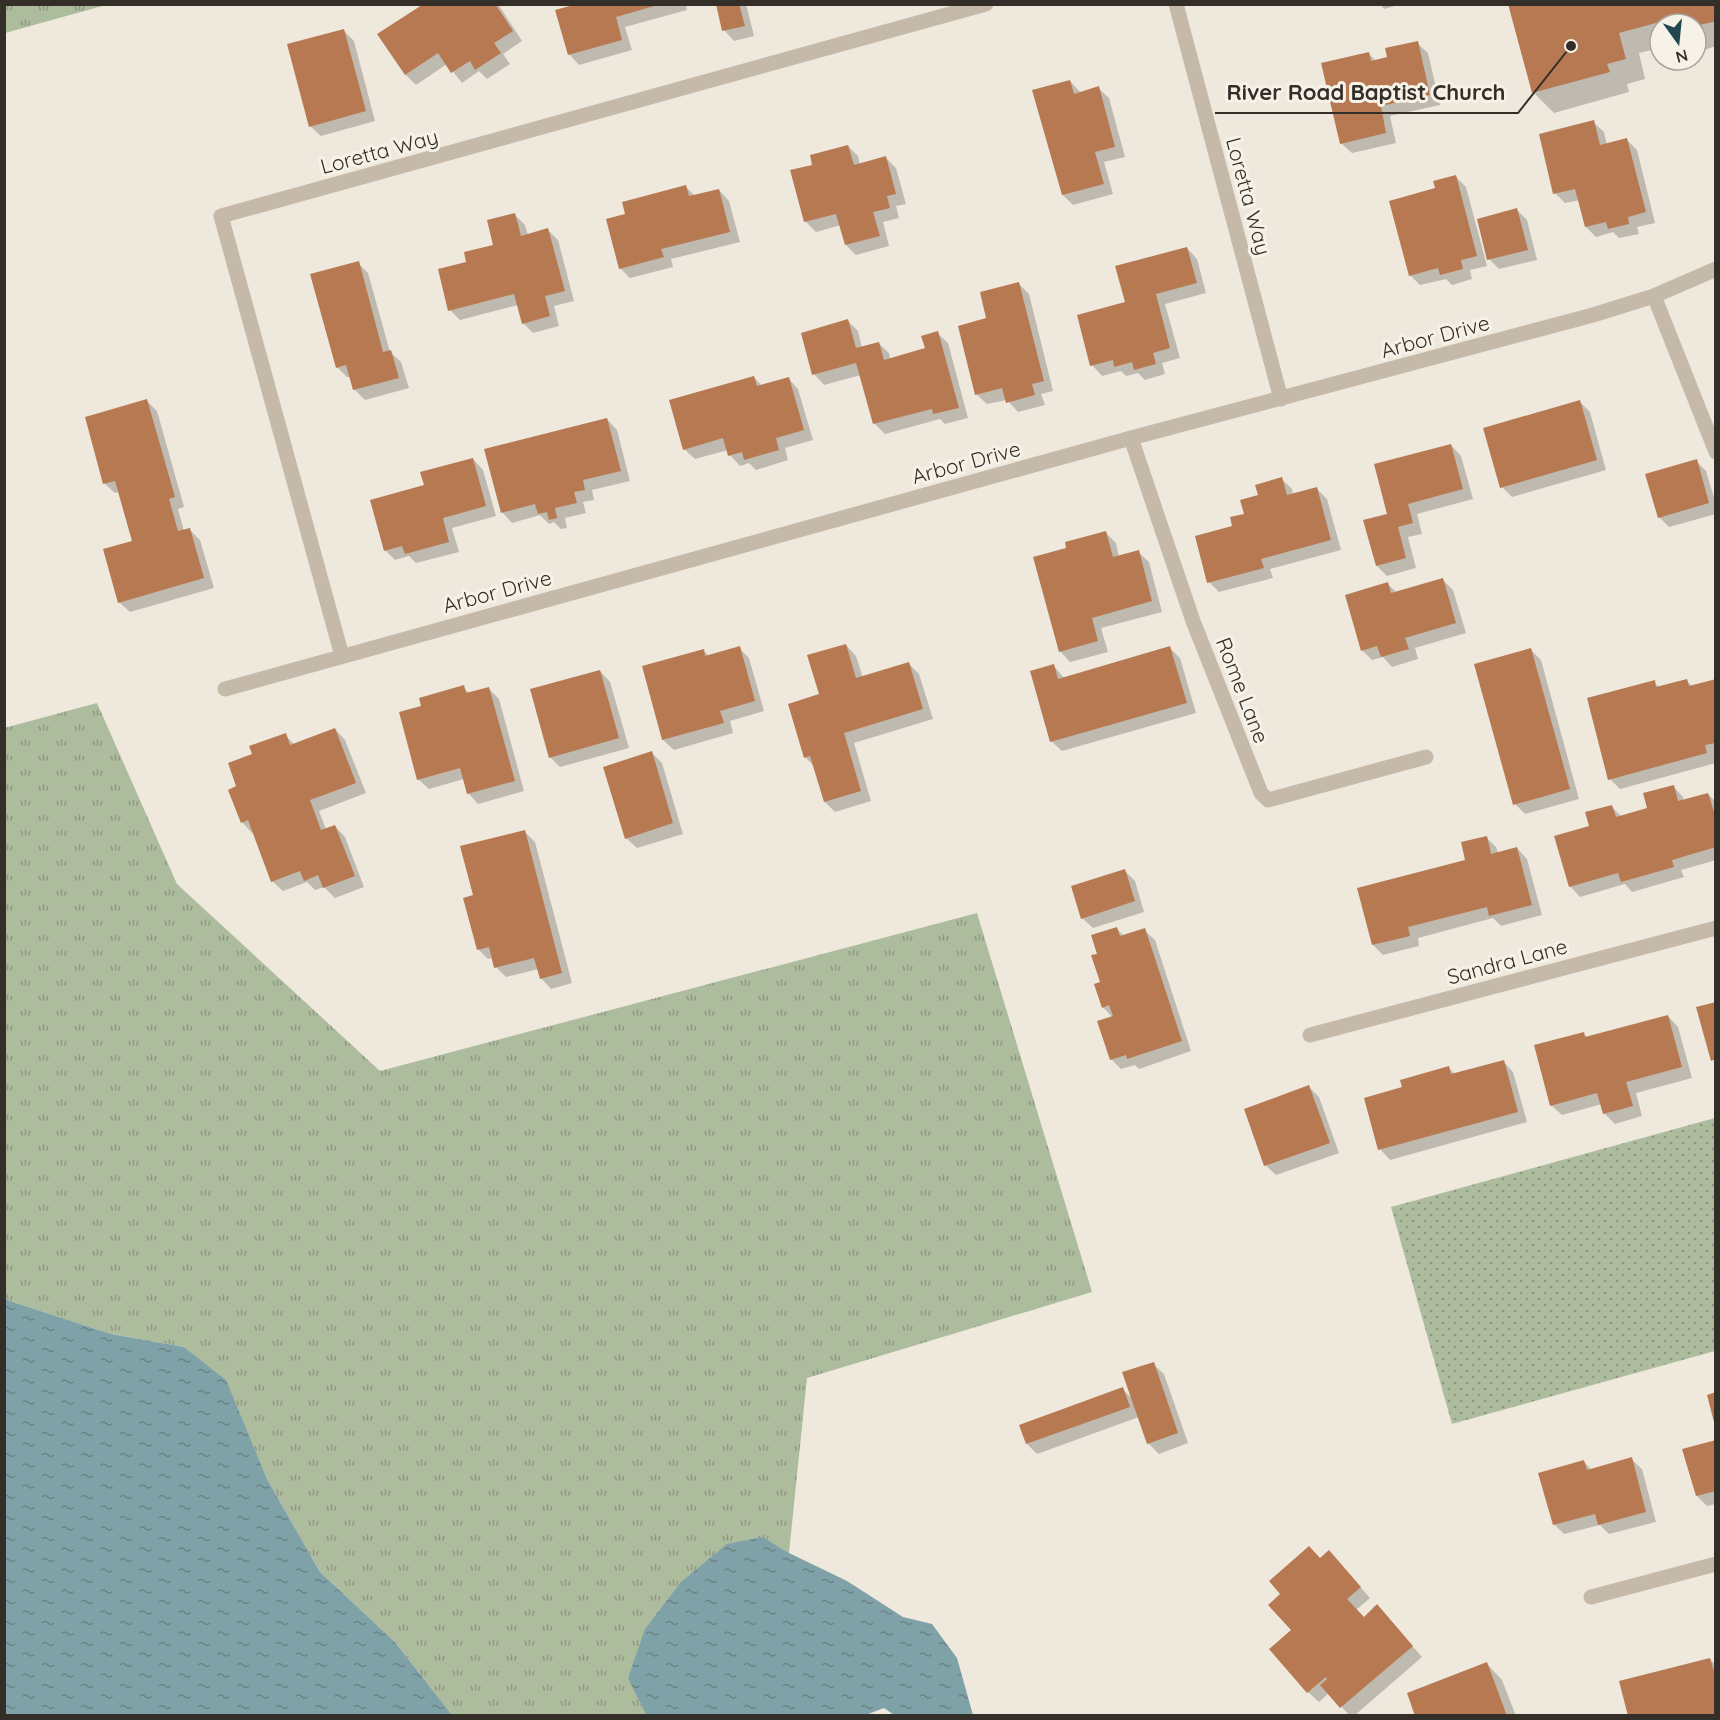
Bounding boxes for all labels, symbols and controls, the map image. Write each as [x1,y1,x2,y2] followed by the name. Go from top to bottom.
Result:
[1648,12,1708,72] north arrow
[1674,45,1690,68] text: N
[1215,73,1518,113] callout: River Road Baptist Church
[1227,78,1505,106] text: River Road Baptist Church
[317,123,441,179] street label: Loretta Way
[1221,134,1277,258] street label: Loretta Way
[1378,309,1492,363] street label: Arbor Drive
[909,435,1023,489] street label: Arbor Drive
[440,564,554,618] street label: Arbor Drive
[1211,633,1275,747] street label: Rome Lane
[1444,932,1570,990] street label: Sandra Lane

